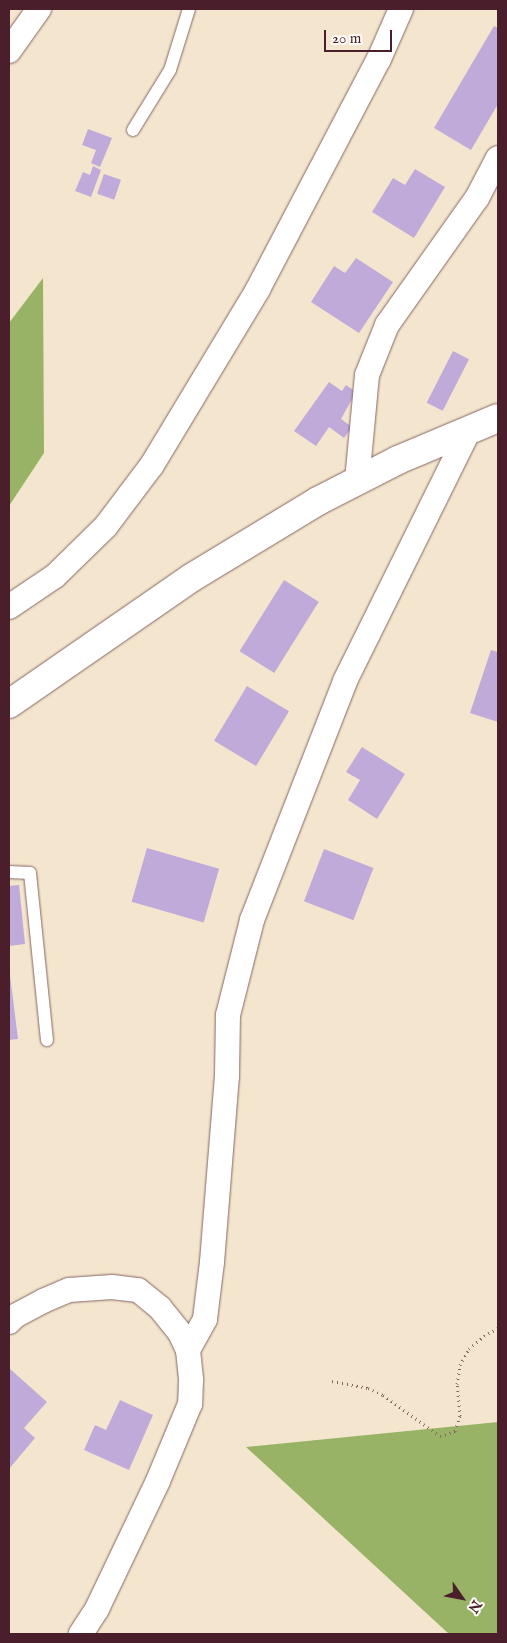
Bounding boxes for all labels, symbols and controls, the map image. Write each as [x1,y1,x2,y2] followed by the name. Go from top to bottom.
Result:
[327,20,394,52] scale bar
[332,29,361,48] text: 20 m
[437,1573,487,1623] north arrow
[464,1596,485,1616] text: N

